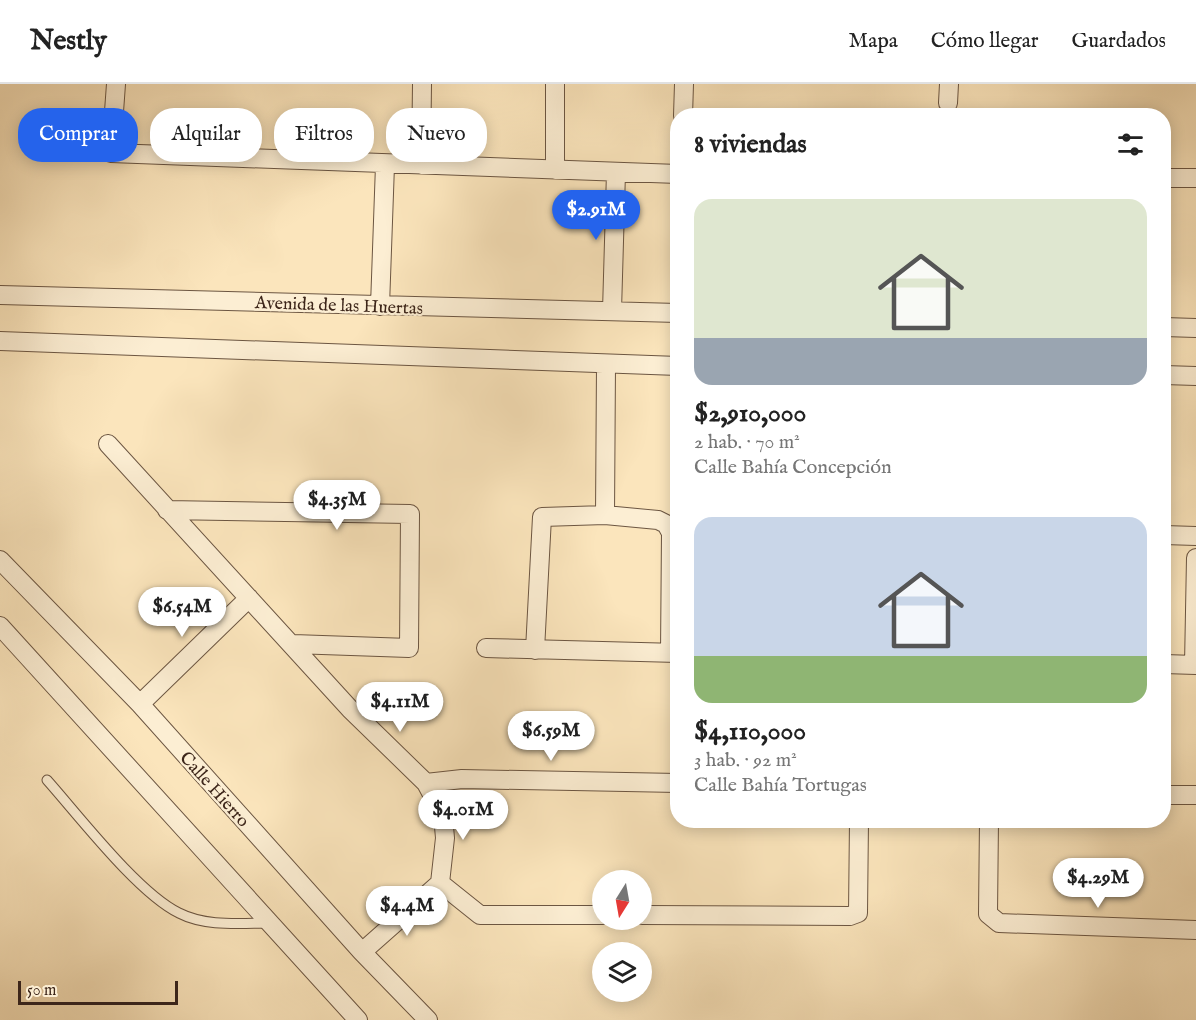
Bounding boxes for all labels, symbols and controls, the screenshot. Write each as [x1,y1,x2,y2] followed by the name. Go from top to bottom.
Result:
[30,24,107,59] text: Nestly
[849,28,898,55] text: Mapa
[931,28,1038,55] text: Cómo llegar
[1071,28,1166,55] text: Guardados
[18,108,138,162] chip: Comprar
[150,108,262,162] chip: Alquilar
[274,108,374,162] chip: Filtros
[386,108,487,162] chip: Nuevo
[694,128,807,161] text: 8 viviendas
[1114,128,1147,161] icon: filters
[547,190,645,241] pin: $2.91M
[566,197,626,222] text: $2.91M
[867,238,975,346] icon: home
[254,292,423,321] street label: Avenida de las Huertas
[694,397,806,430] text: $2,910,000
[694,430,800,455] text: 2 hab. · 70 m²
[694,455,892,480] text: Calle Bahía Concepción
[288,480,386,531] pin: $4.35M
[307,487,367,512] text: $4.35M
[867,556,975,664] icon: home
[133,587,231,638] pin: $6.54M
[152,594,212,619] text: $6.54M
[351,682,449,733] pin: $4.11M
[370,689,430,714] text: $4.11M
[502,711,600,762] pin: $6.59M
[694,715,806,748] text: $4,110,000
[522,718,580,743] text: $6.59M
[174,747,254,833] street label: Calle Hierro
[694,748,797,773] text: 3 hab. · 92 m²
[694,773,867,798] text: Calle Bahía Tortugas
[414,790,512,841] pin: $4.01M
[432,797,494,822] text: $4.01M
[1049,858,1147,909] pin: $4.29M
[1067,865,1129,890] text: $4.29M
[592,870,652,930] north arrow
[592,870,652,1002] map controls
[365,886,449,937] pin: $4.4M
[380,893,434,918] text: $4.4M
[592,942,652,1002] button: layers
[18,978,178,1006] scale bar
[27,981,56,1001] text: 50 m

